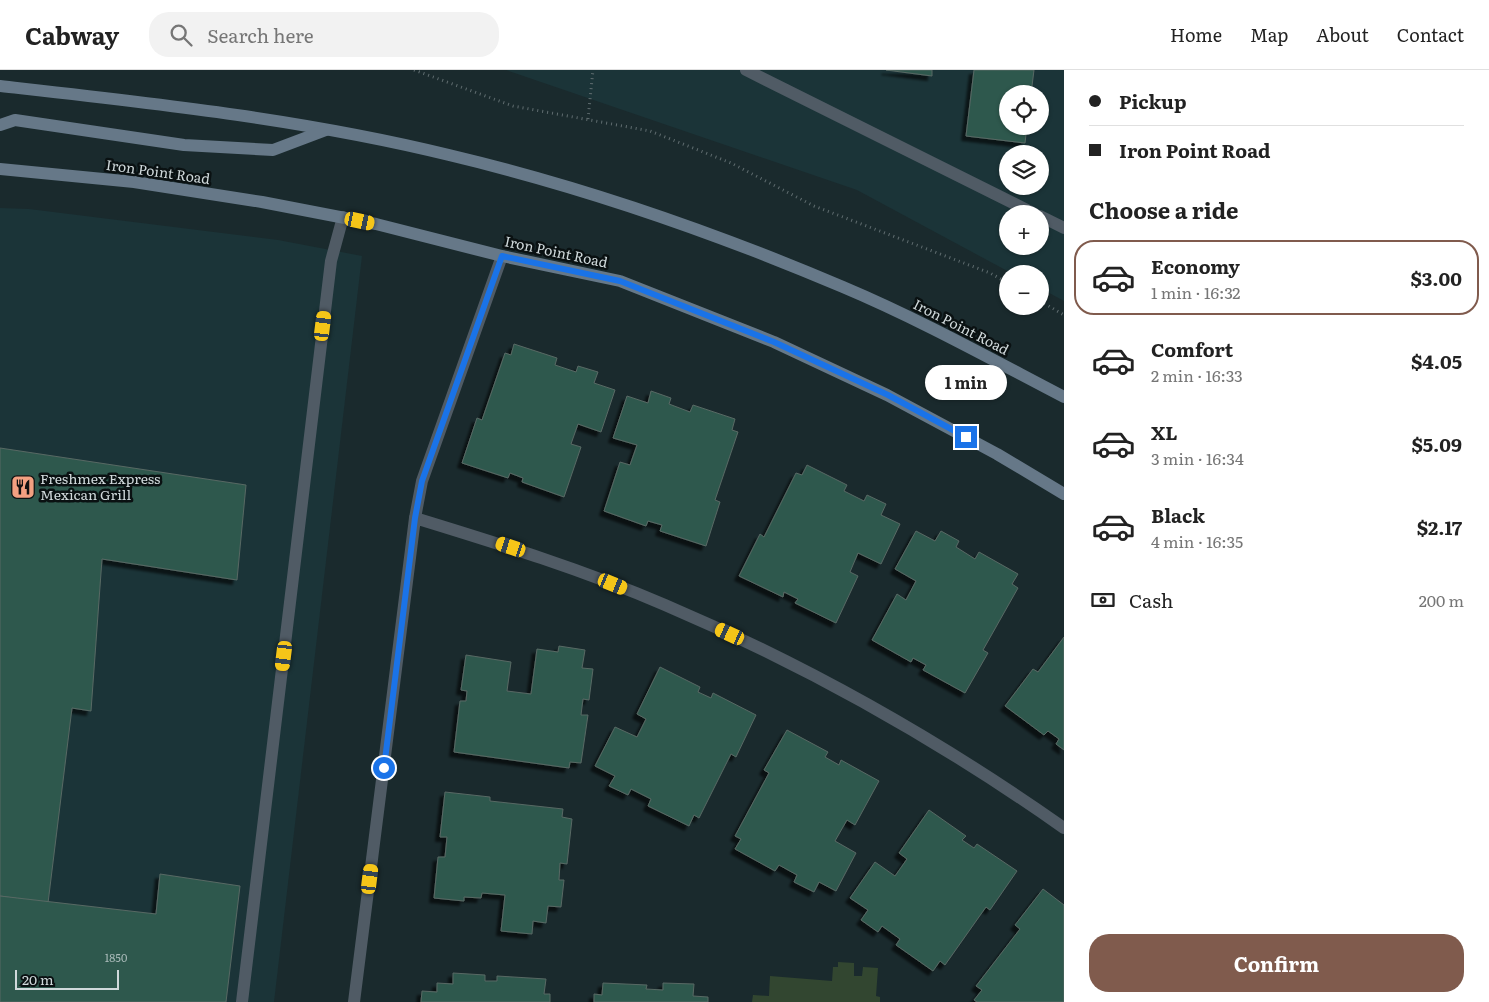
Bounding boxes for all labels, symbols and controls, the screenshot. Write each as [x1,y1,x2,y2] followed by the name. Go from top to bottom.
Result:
[149,12,499,57] search box
[25,17,119,52] text: Cabway
[167,21,195,49] icon: search
[207,21,314,49] text: Search here
[1170,21,1222,48] text: Home
[1250,21,1288,48] text: Map
[1316,21,1369,48] text: About
[1397,21,1464,48] text: Contact
[999,85,1049,315] map controls
[999,85,1049,135] button: locate
[1119,87,1187,115] text: Pickup
[1119,136,1271,164] text: Iron Point Road
[999,145,1049,195] button: layers
[105,154,212,188] street label: Iron Point Road
[1089,193,1238,226] text: Choose a ride
[999,205,1049,255] button: +
[343,211,376,231] car
[503,230,610,272] street label: Iron Point Road
[1151,252,1240,280] text: Economy
[1091,255,1136,300] icon: car
[1410,264,1462,292] text: $3.00
[999,265,1049,315] button: −
[1151,280,1240,304] text: 1 min · 16:32
[910,293,1013,359] street label: Iron Point Road
[313,310,332,342] car
[1151,335,1233,363] text: Comfort
[1091,338,1136,383] icon: car
[1411,347,1462,375] text: $4.05
[1151,363,1243,387] text: 2 min · 16:33
[925,364,1007,400] callout: 1 min
[945,370,987,394] text: 1 min
[1151,418,1178,446] text: XL
[1091,421,1136,466] icon: car
[955,426,977,448] route end
[1411,430,1462,458] text: $5.09
[1151,446,1244,470] text: 3 min · 16:34
[40,468,160,504] place label: Freshmex Express Mexican Grill
[10,474,36,500] restaurant icon: Freshmex Express Mexican Grill
[1151,501,1205,529] text: Black
[1091,504,1136,549] icon: car
[1417,513,1462,541] text: $2.17
[1151,529,1243,553] text: 4 min · 16:35
[494,535,527,559] car
[596,571,629,597] car
[1089,586,1117,614] icon: cash
[1129,586,1173,614] text: Cash
[1419,588,1464,612] text: 200 m
[713,621,746,647] car
[274,640,293,672] car
[373,757,395,779] route start
[360,863,379,895] car
[1089,934,1464,992] button: Confirm
[105,949,127,965] house number: 1850
[15,967,119,990] scale bar
[22,969,54,989] text: 20 m

